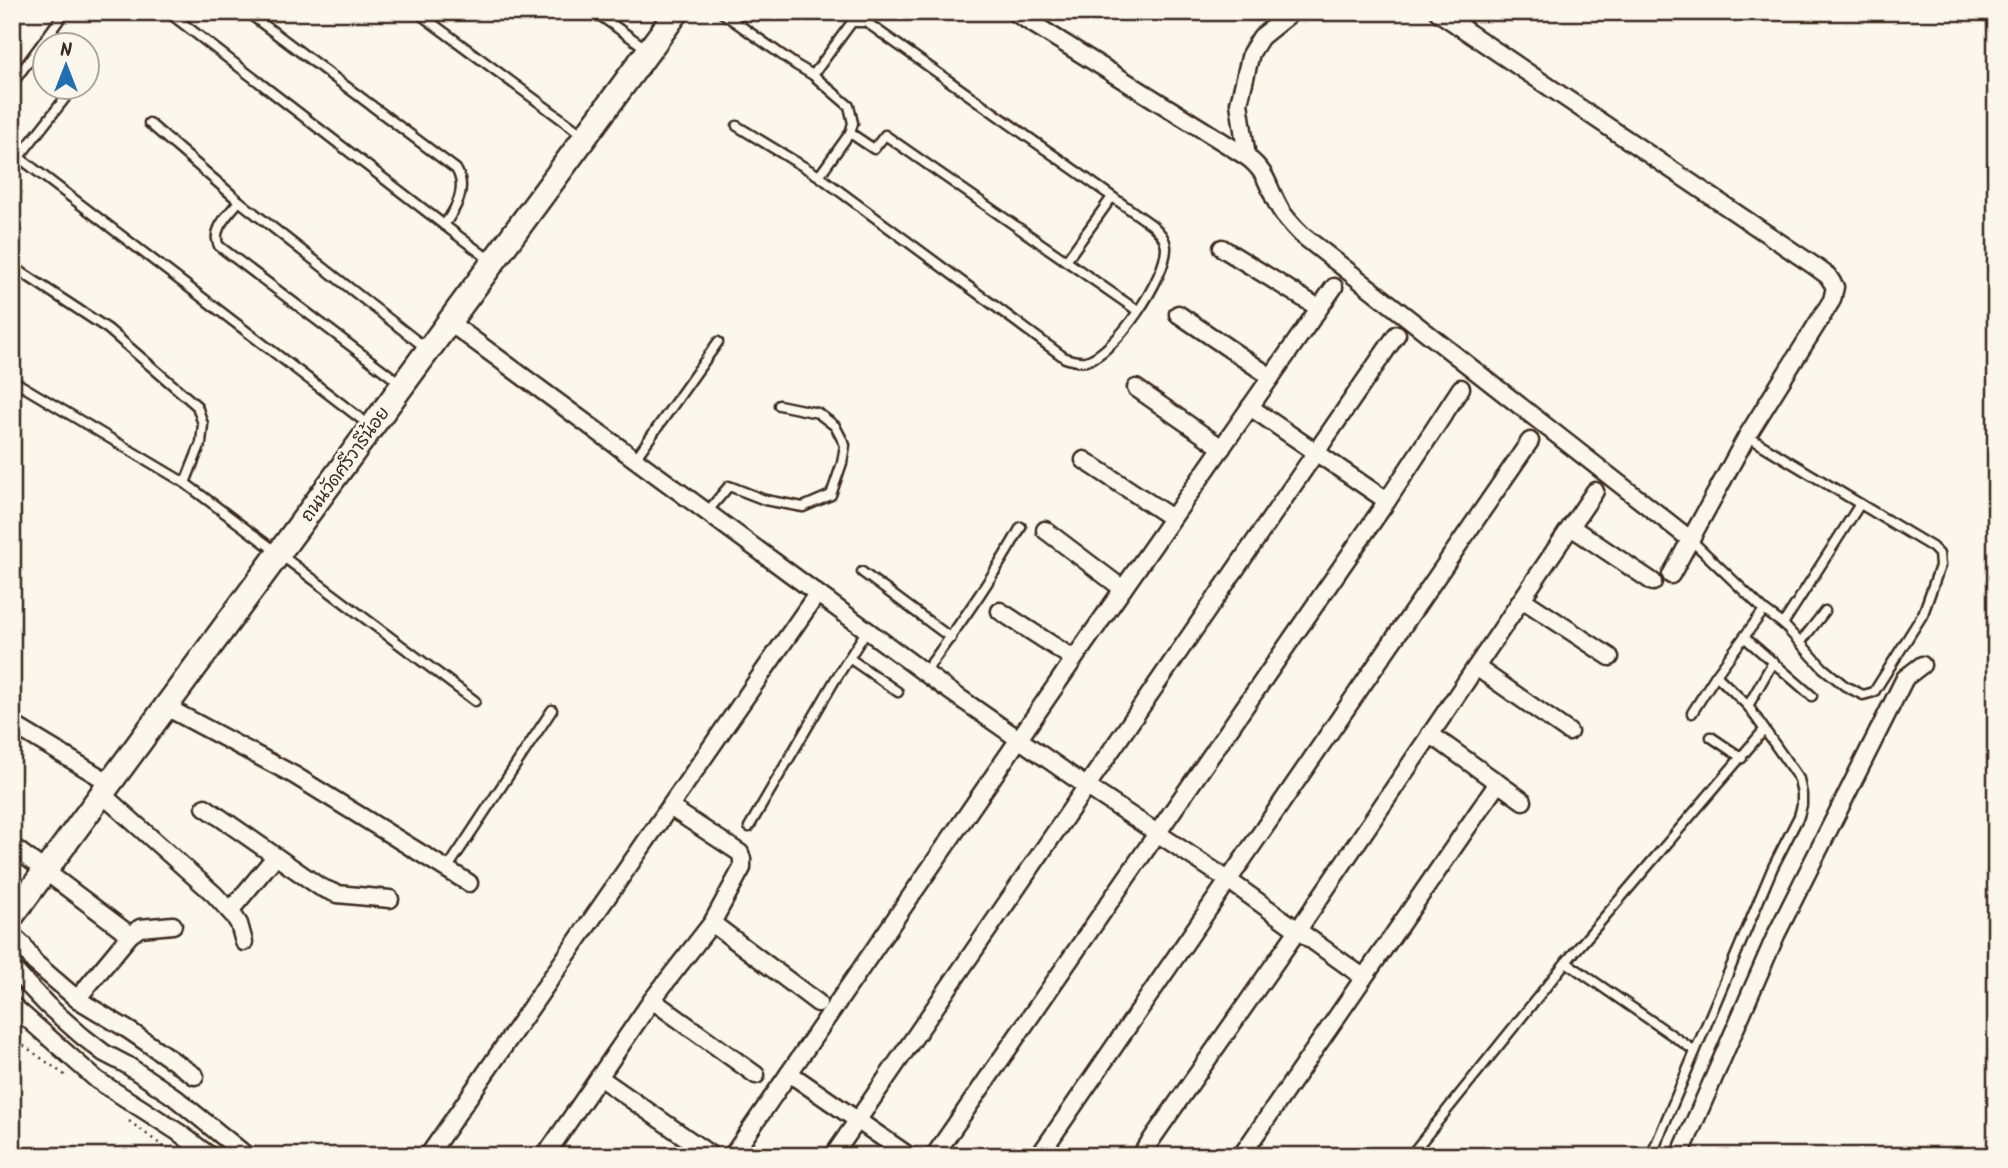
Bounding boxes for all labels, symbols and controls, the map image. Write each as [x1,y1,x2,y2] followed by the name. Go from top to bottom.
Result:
[32,32,102,102] north arrow
[60,36,72,66] text: N
[294,401,398,529] street label: ถนนวัดศรีวารีน้อย

